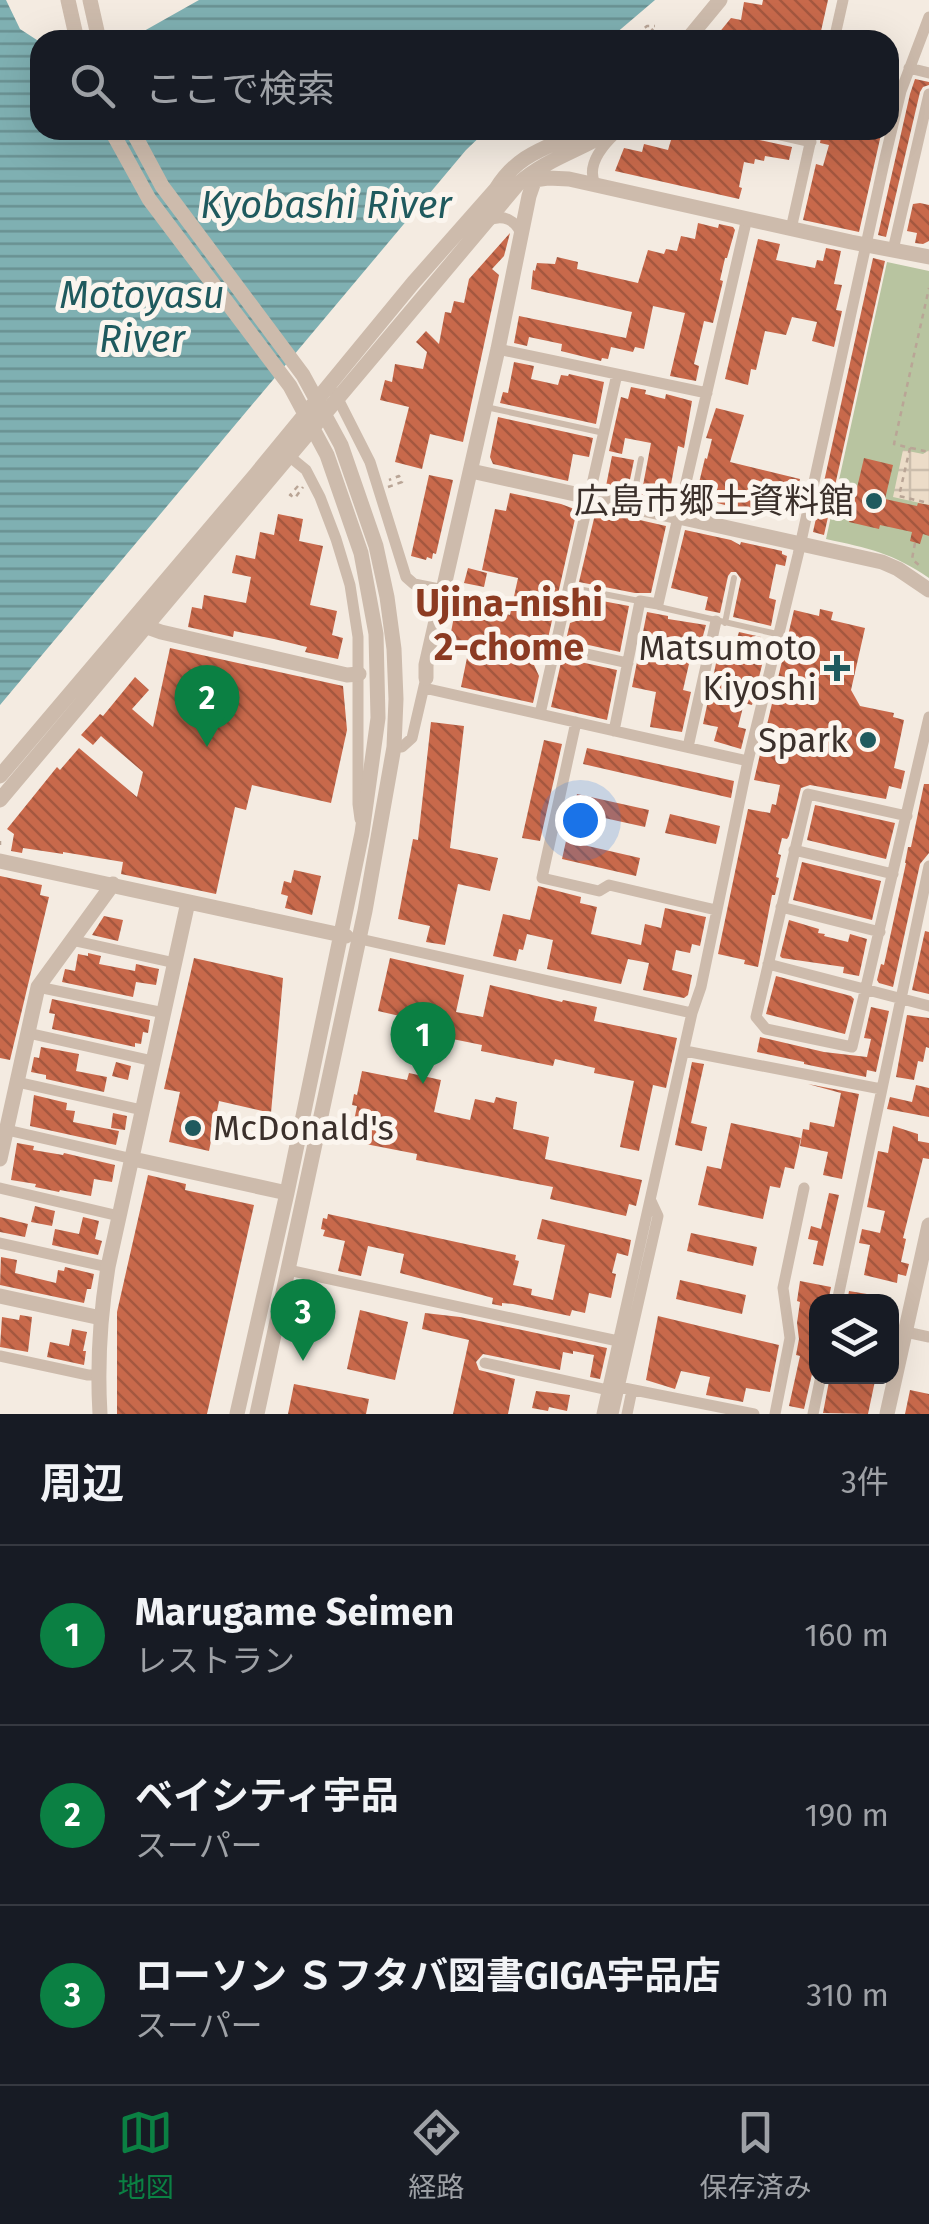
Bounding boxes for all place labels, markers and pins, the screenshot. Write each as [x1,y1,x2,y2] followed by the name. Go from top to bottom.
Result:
[574,480,854,522] place label: 広島市郷土資料館
[863,490,885,512] marker: 広島市郷土資料館
[638,627,817,709] place label: Matsumoto Kiyoshi
[826,657,848,679] marker: Matsumoto Kiyoshi
[174,664,240,747] pin: 2
[758,719,848,761] place label: Spark
[857,729,879,751] marker: Spark
[390,1002,456,1084] pin: 1
[213,1107,394,1149] place label: McDonald's
[182,1117,204,1139] marker: McDonald's
[270,1278,336,1361] pin: 3

